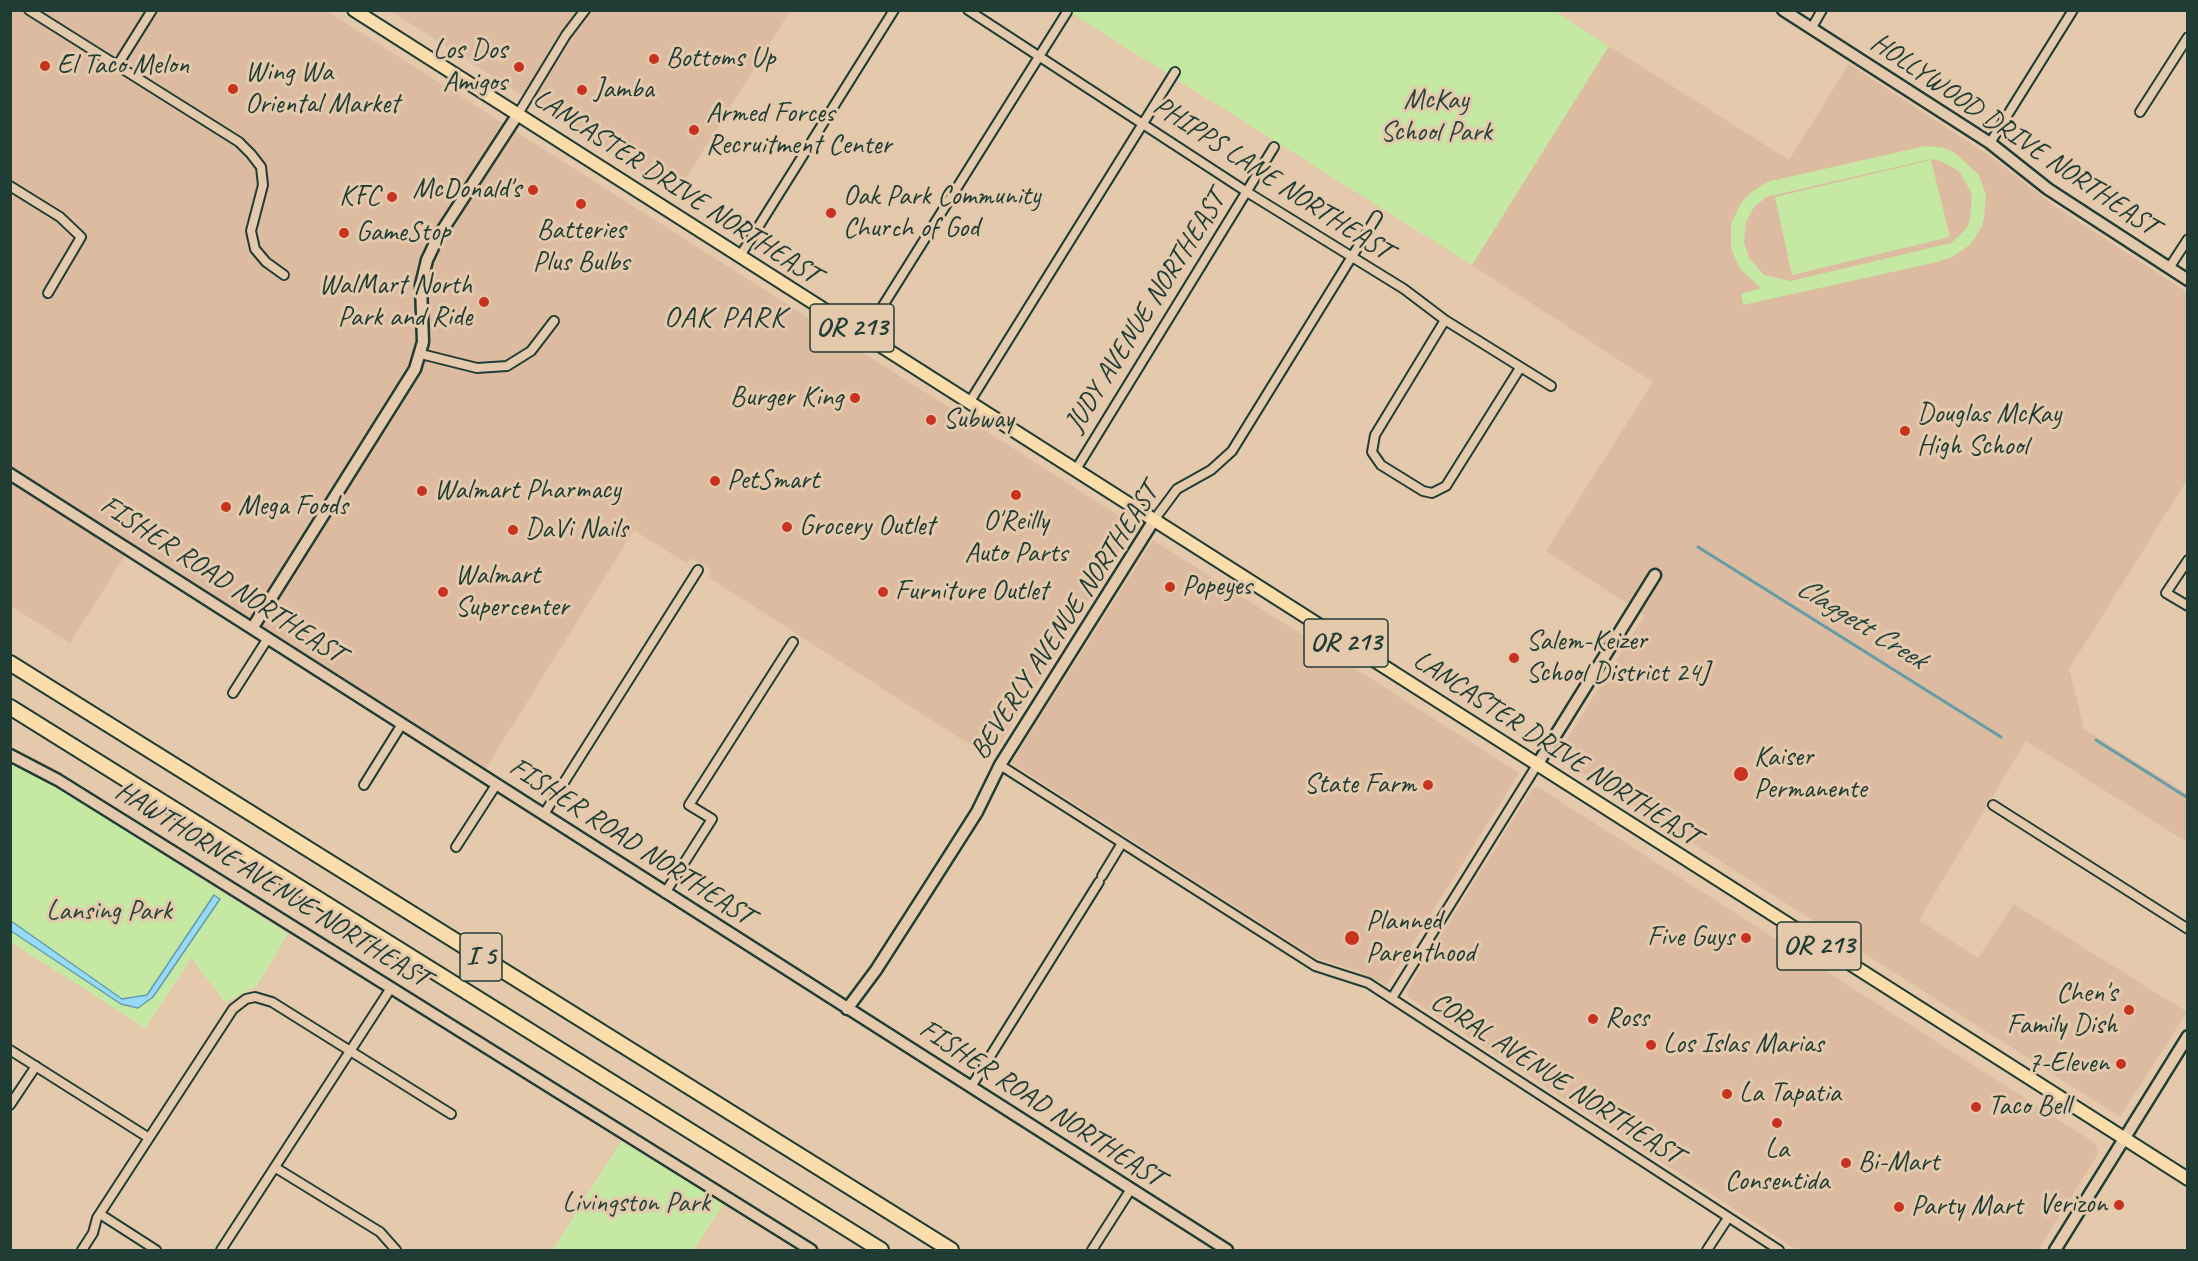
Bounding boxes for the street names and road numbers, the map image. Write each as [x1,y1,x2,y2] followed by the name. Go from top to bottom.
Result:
[1864,26,2164,244] street label: HOLLYWOOD DRIVE NORTHEAST
[526,82,826,292] street label: LANCASTER DRIVE NORTHEAST
[1147,89,1397,269] street label: PHIPPS LANE NORTHEAST
[1058,186,1234,438] street label: JUDY AVENUE NORTHEAST
[810,304,894,352] road number: OR 213
[963,478,1167,766] street label: BEVERLY AVENUE NORTHEAST
[94,489,350,671] street label: FISHER ROAD NORTHEAST
[1304,619,1388,667] road number: OR 213
[1406,644,1706,854] street label: LANCASTER DRIVE NORTHEAST
[503,751,759,933] street label: FISHER ROAD NORTHEAST
[109,774,435,996] street label: HAWTHORNE AVENUE NORTHEAST
[1777,922,1861,970] road number: OR 213
[460,933,502,981] road number: I 5
[1424,985,1688,1173] street label: CORAL AVENUE NORTHEAST
[913,1013,1169,1195] street label: FISHER ROAD NORTHEAST

